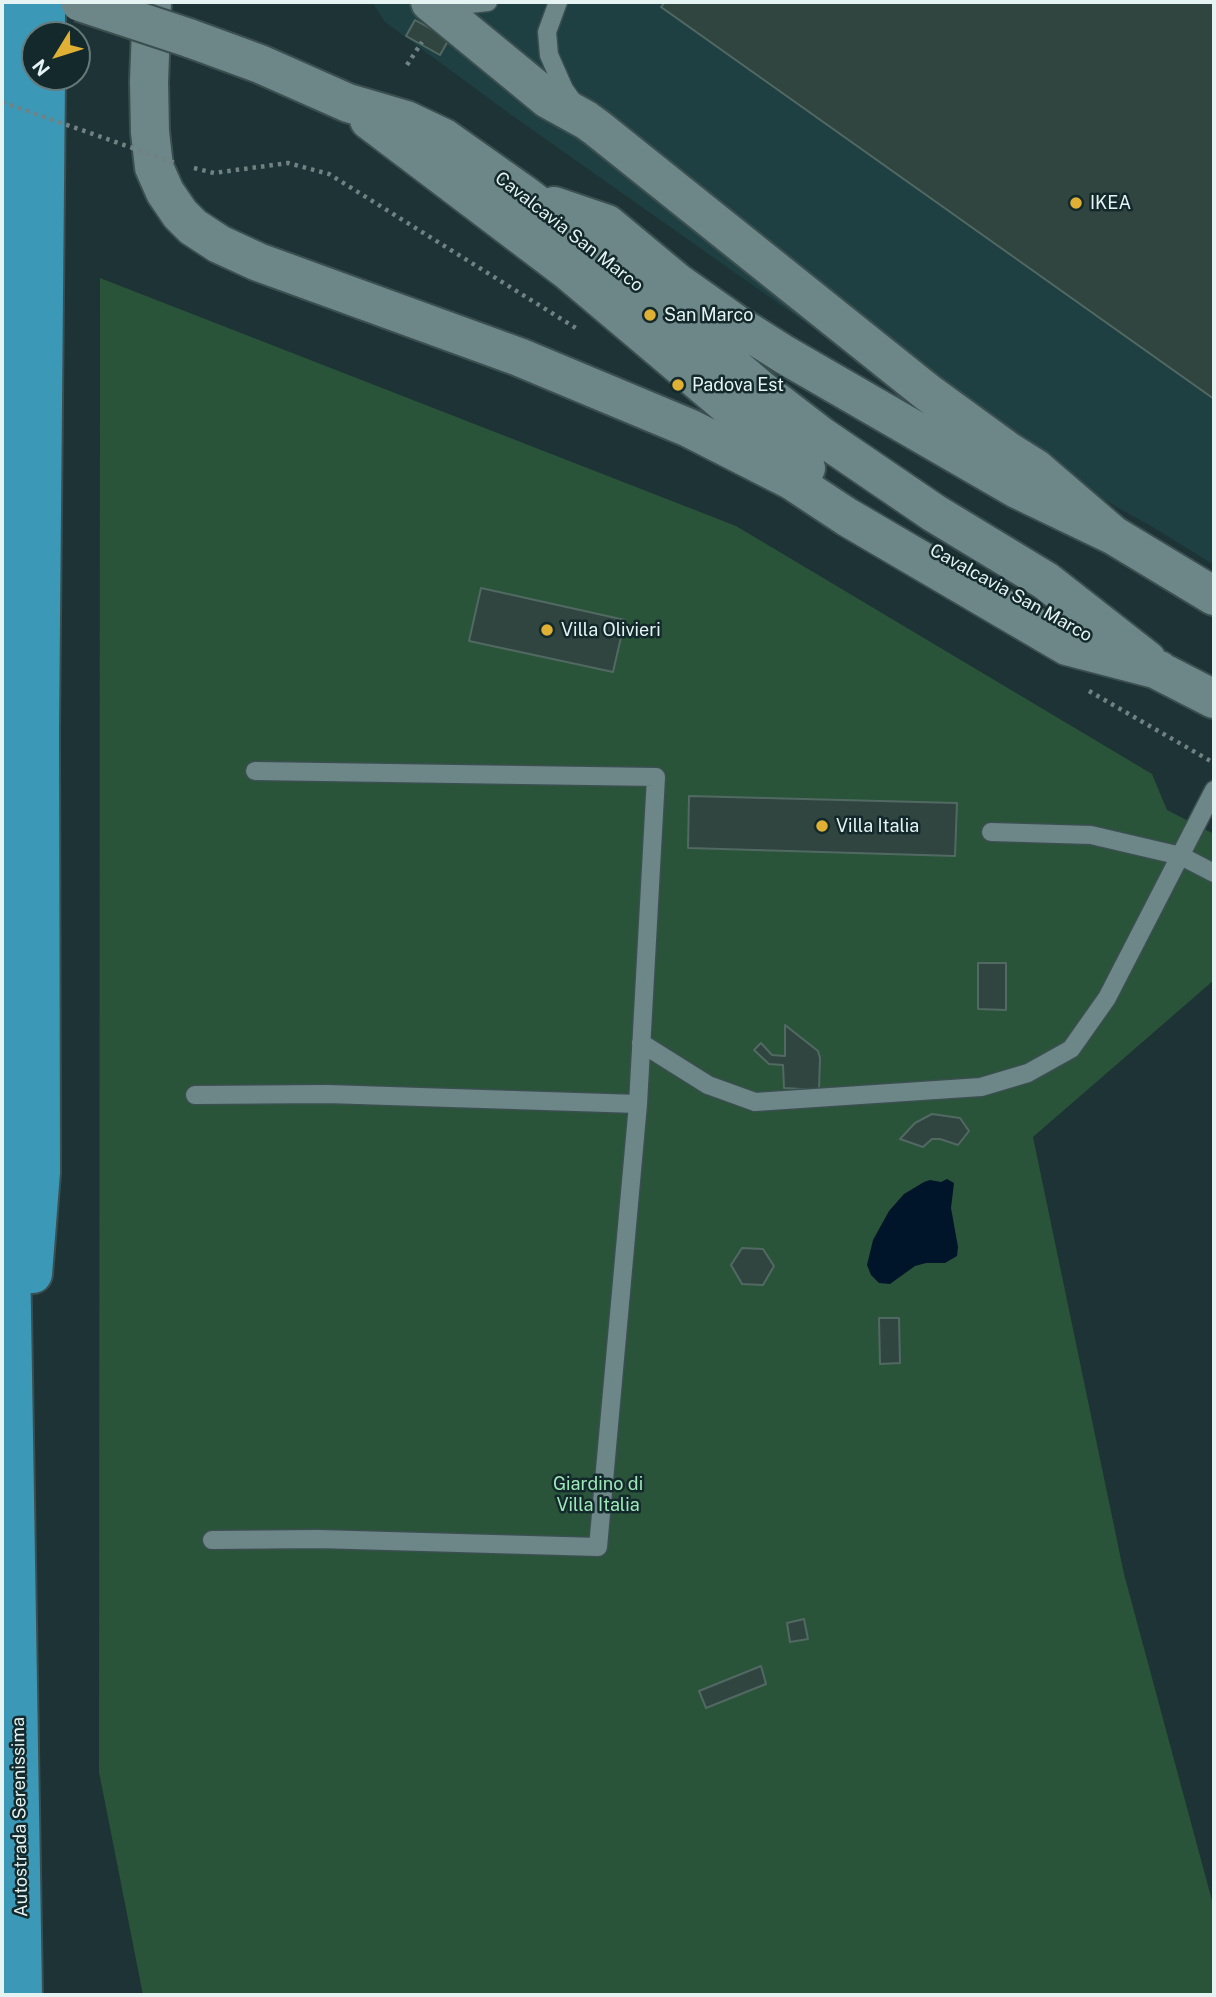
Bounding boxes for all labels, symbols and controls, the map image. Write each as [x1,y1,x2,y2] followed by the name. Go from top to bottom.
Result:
[21,21,91,91] north arrow
[28,55,54,80] text: N
[491,167,647,297] street label: Cavalcavia San Marco
[1090,192,1131,214] place label: IKEA
[1068,195,1084,211] marker: IKEA
[664,304,753,326] place label: San Marco
[642,307,658,323] marker: San Marco
[692,374,784,396] place label: Padova Est
[670,377,686,393] marker: Padova Est
[926,539,1096,647] street label: Cavalcavia San Marco
[561,619,661,641] place label: Villa Olivieri
[539,622,555,638] marker: Villa Olivieri
[836,815,919,837] place label: Villa Italia
[814,818,830,834] marker: Villa Italia
[553,1473,643,1516] park label: Giardino di Villa Italia
[7,1717,33,1917] street label: Autostrada Serenissima

